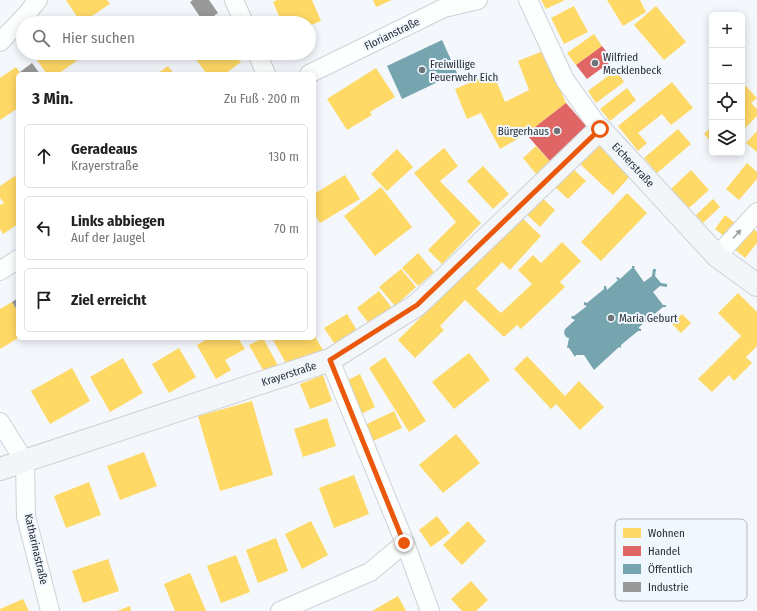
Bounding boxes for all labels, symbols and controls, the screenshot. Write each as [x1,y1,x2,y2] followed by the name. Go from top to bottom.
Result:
[709,12,745,156] map controls
[709,12,745,48] button: +
[362,15,422,53] street label: Florianstraße
[16,16,316,60] search box
[30,27,52,49] icon: search
[62,29,135,47] text: Hier suchen
[709,48,745,84] button: −
[603,51,662,77] place label: Wilfried Mecklenbeck
[430,58,498,84] place label: Freiwillige Feuerwehr Eich
[590,58,600,68] marker: Wilfried Mecklenbeck
[417,65,427,75] marker: Freiwillige Feuerwehr Eich
[709,84,745,120] button: locate
[32,88,73,109] text: 3 Min.
[224,91,300,106] text: Zu Fuß · 200 m
[591,120,609,138] route start
[709,120,745,156] button: layers
[498,125,549,138] place label: Bürgerhaus
[552,126,562,136] marker: Bürgerhaus
[71,140,137,158] text: Geradeaus
[609,140,657,190] street label: Eicherstraße
[33,145,55,167] icon: ahead
[268,149,299,164] text: 130 m
[71,158,138,173] text: Krayerstraße
[71,212,165,230] text: Links abbiegen
[33,217,55,239] icon: left
[274,221,299,236] text: 70 m
[732,229,742,239] one-way arrow
[71,230,145,245] text: Auf der Jaugel
[33,289,55,311] icon: arrive
[71,291,146,309] text: Ziel erreicht
[619,312,678,325] place label: Maria Geburt
[606,313,616,323] marker: Maria Geburt
[260,359,318,389] street label: Krayerstraße
[22,512,50,586] street label: Katharinastraße
[615,519,747,601] legend
[648,527,685,540] text: Wohnen
[395,534,413,552] route end
[648,545,680,558] text: Handel
[648,563,692,576] text: Öffentlich
[648,581,689,594] text: Industrie

